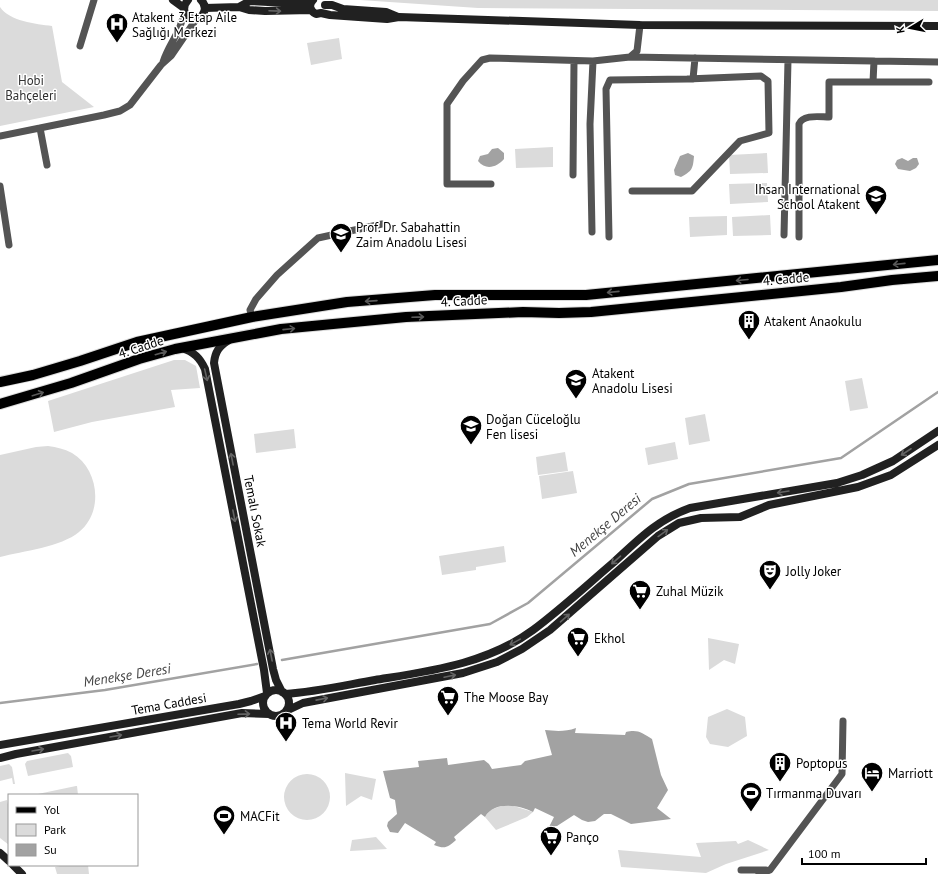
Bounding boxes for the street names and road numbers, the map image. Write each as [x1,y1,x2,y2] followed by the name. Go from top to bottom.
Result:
[762,269,810,289] street label: 4. Cadde
[440,291,488,311] street label: 4. Cadde
[116,332,166,362] street label: 4. Cadde
[240,474,270,549] street label: Temalı Sokak
[130,689,208,719] street label: Tema Caddesi

